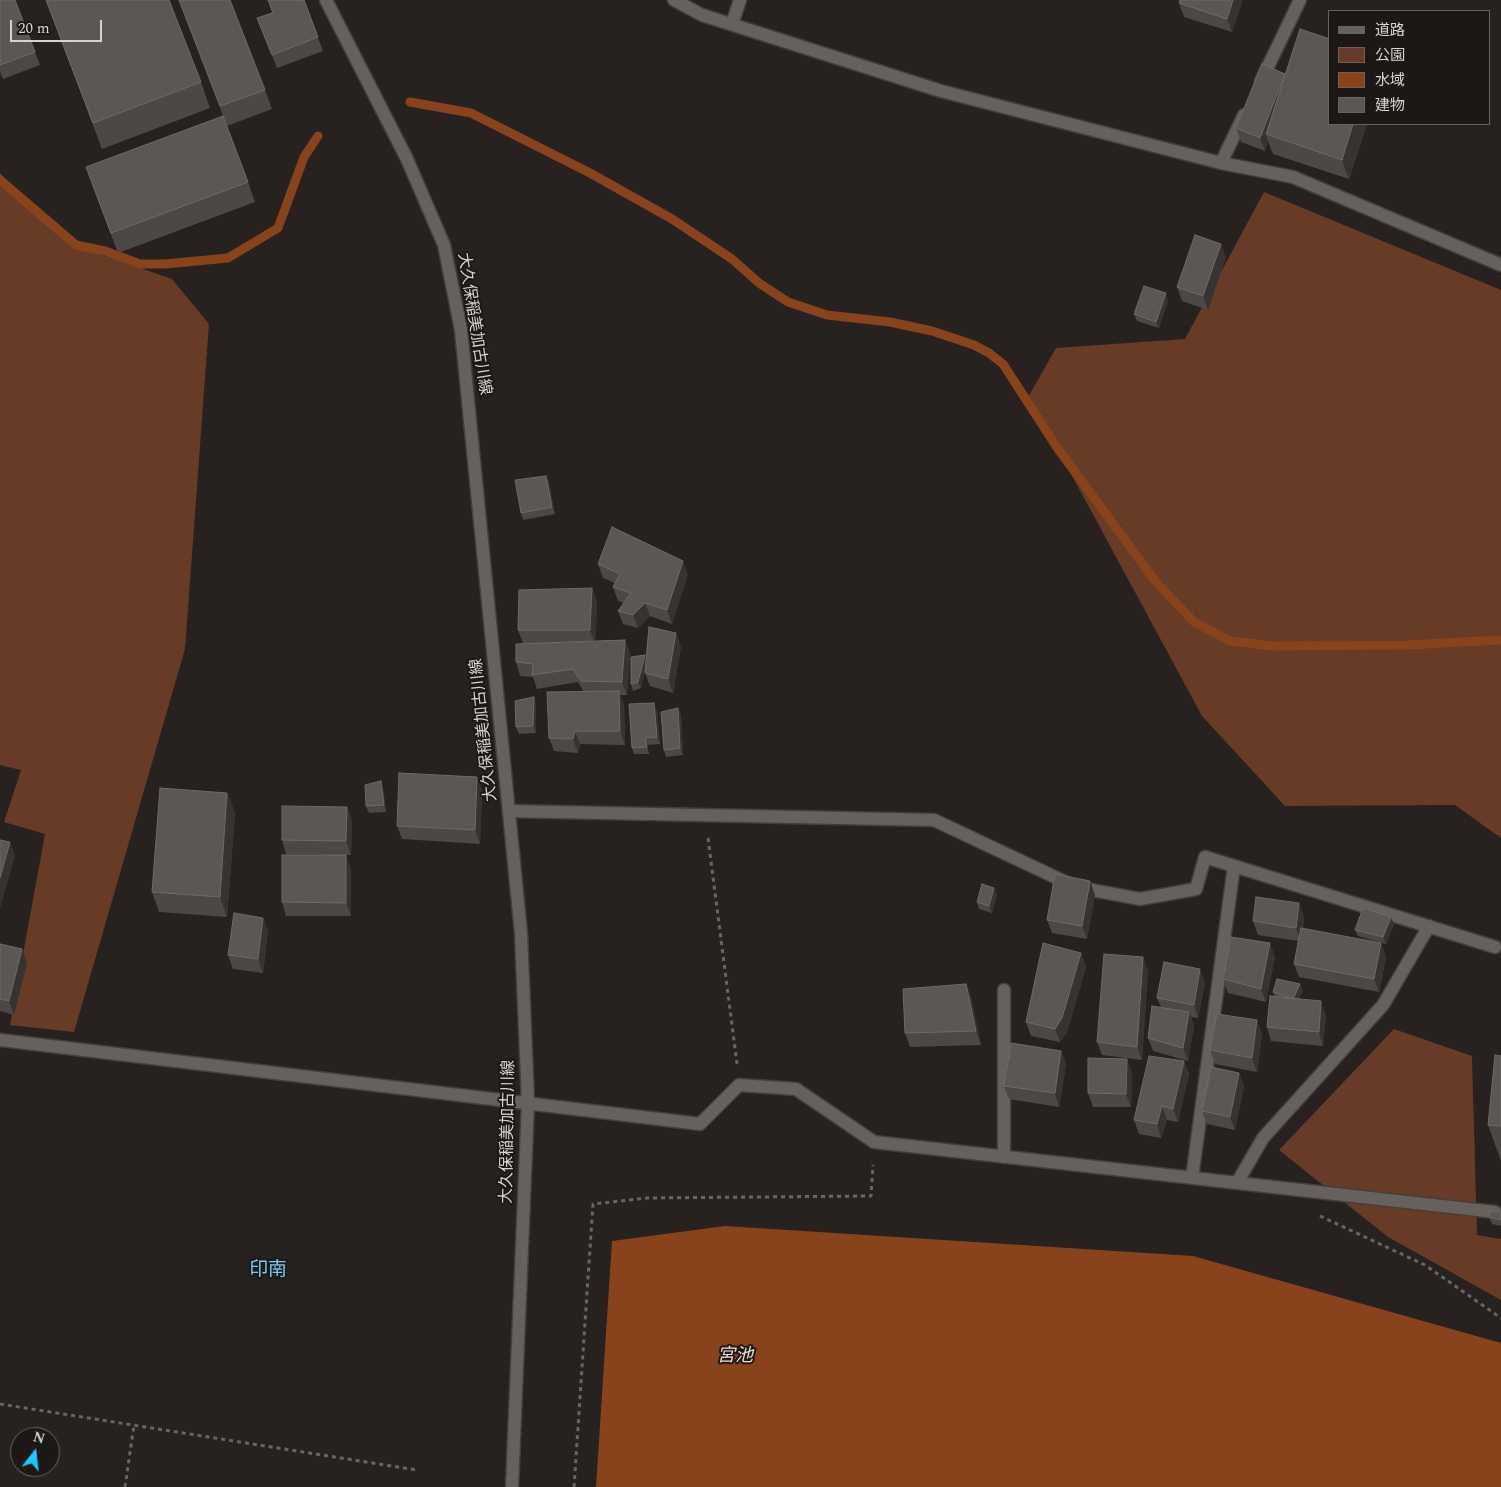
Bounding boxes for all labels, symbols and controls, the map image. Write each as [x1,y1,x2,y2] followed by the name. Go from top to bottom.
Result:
[12,10,105,42] scale bar
[1328,10,1491,125] legend
[18,17,50,40] text: 20 m
[1375,19,1405,42] text: 道路
[1375,44,1405,67] text: 公園
[1375,69,1405,92] text: 水域
[1375,94,1405,117] text: 建物
[452,251,494,397] street label: 大久保稲美加古川線
[468,657,502,803] street label: 大久保稲美加古川線
[498,1060,520,1204] street label: 大久保稲美加古川線
[249,1260,287,1282] district label: 印南
[717,1346,753,1368] water label: 宮池
[31,1426,47,1450] text: N
[10,1427,60,1477] north arrow

